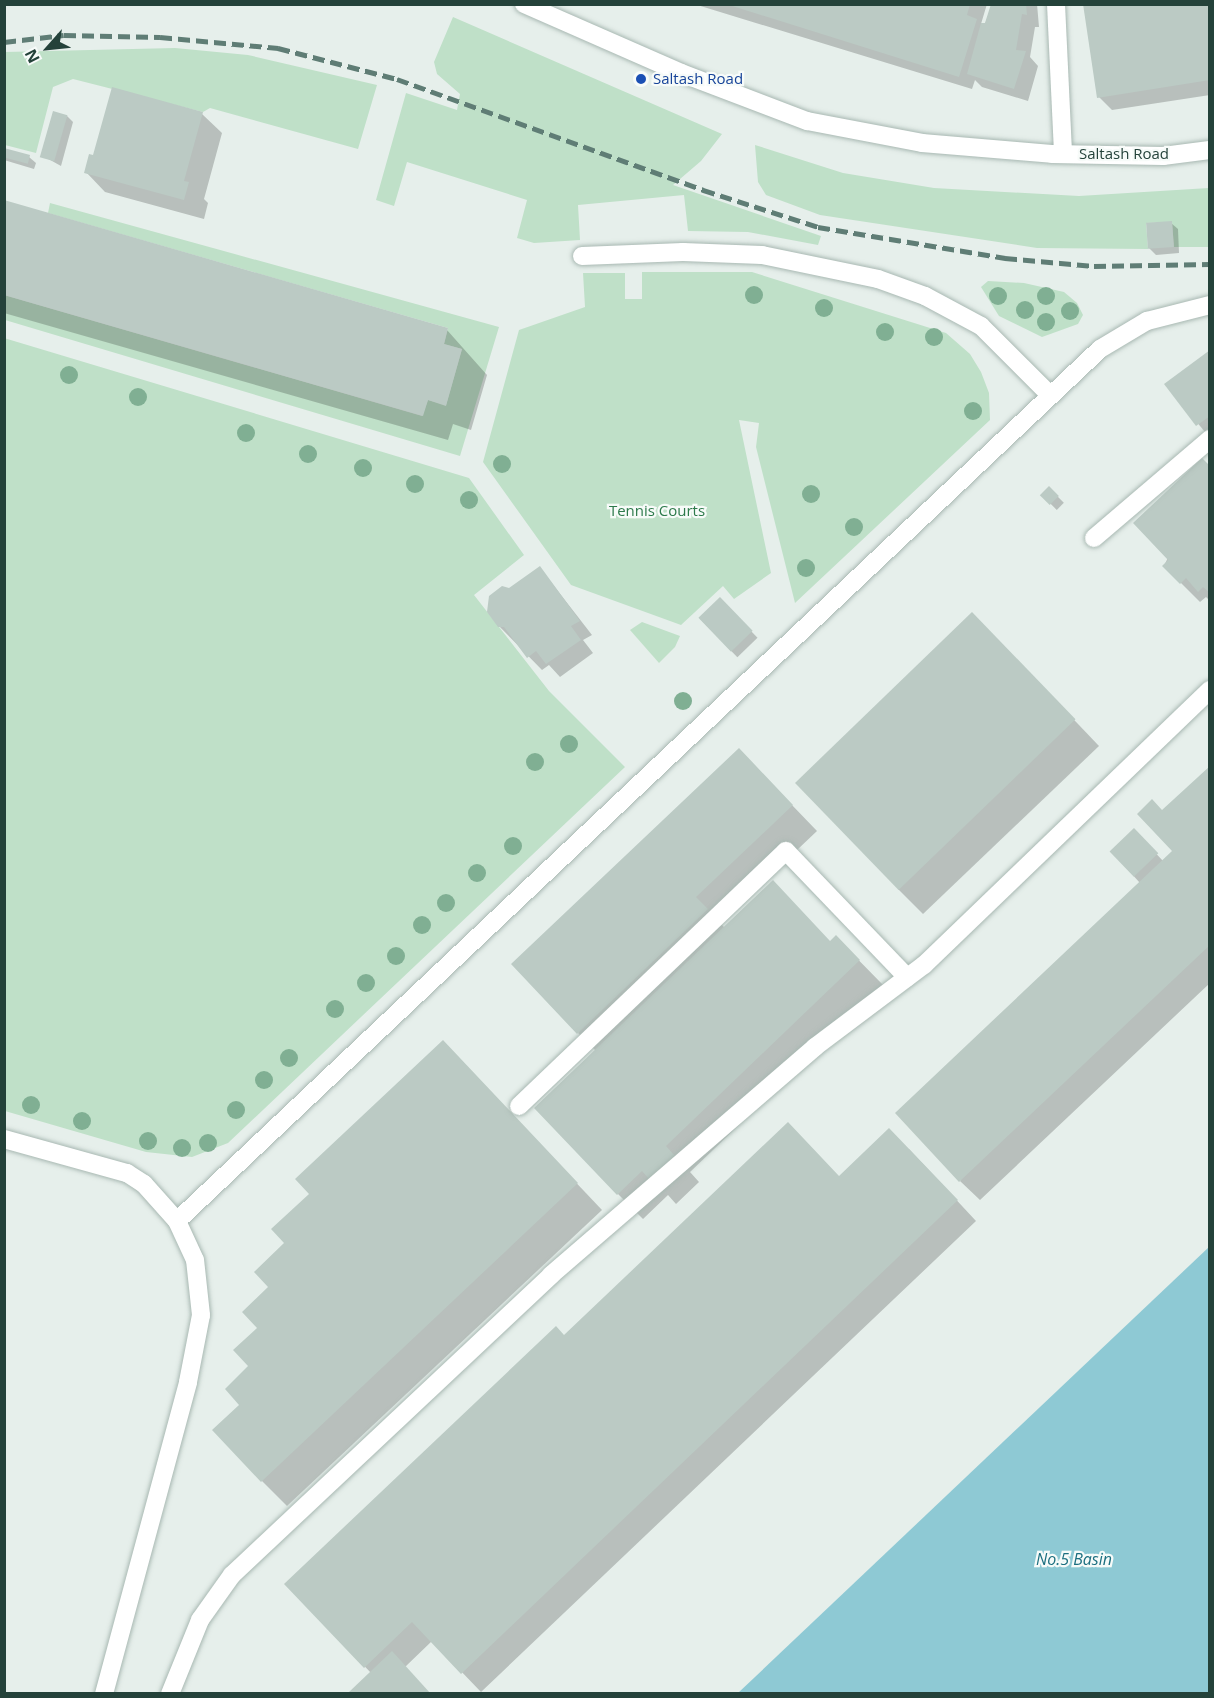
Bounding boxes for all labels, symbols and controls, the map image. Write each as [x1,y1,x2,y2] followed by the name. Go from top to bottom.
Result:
[18,18,78,78] north arrow
[19,45,45,67] text: N
[653,70,743,88] place label: Saltash Road
[634,72,648,86] marker: Saltash Road
[1079,145,1169,163] street label: Saltash Road
[609,502,705,520] park label: Tennis Courts
[1036,1549,1112,1569] water label: No.5 Basin

